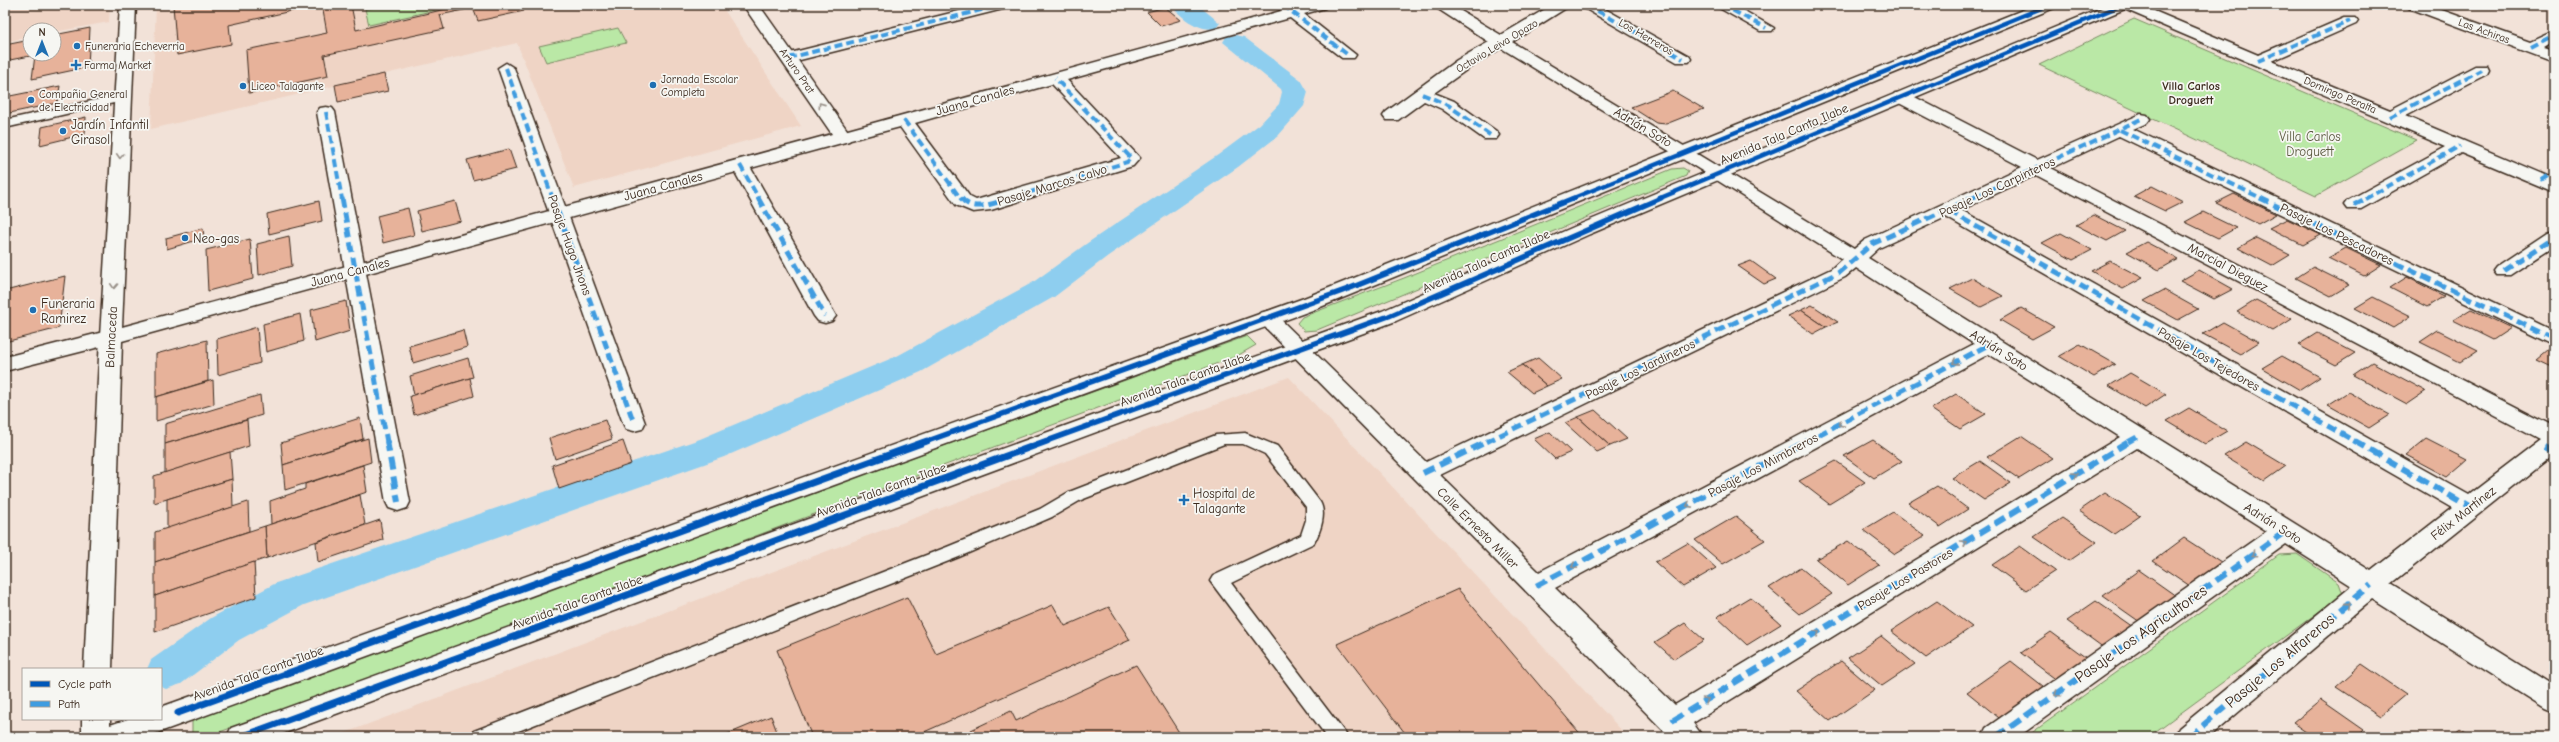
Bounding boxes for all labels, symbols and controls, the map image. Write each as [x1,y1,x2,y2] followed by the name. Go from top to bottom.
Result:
[1454,16,1541,76] street label: Octavio Leiva Opazo
[1616,16,1676,58] street label: Los Herreros
[2457,16,2512,46] street label: Las Achiras
[22,22,62,62] north arrow
[38,26,46,39] text: N
[85,40,185,53] place label: Funeraria Echeverria
[72,41,82,51] marker: Funeraria Echeverria
[777,46,818,97] street label: Arturo Prat
[84,59,152,72] place label: Farma Market
[71,60,81,70] marker: Farma Market
[661,73,739,99] place label: Jornada Escolar Completa
[2302,74,2378,116] street label: Domingo Peralta
[2162,79,2220,107] district label: Villa Carlos Droguett
[251,80,324,93] place label: Liceo Talagante
[648,80,658,90] marker: Jornada Escolar Completa
[238,81,248,91] marker: Liceo Talagante
[934,82,1016,118] street label: Juana Canales
[39,88,127,114] place label: Compañia General de Electricidad
[26,95,36,105] marker: Compañia General de Electricidad
[1718,100,1851,168] street label: Avenida Tala Canta Ilabe
[818,102,826,109] one-way arrow
[1611,104,1675,150] street label: Adrián Soto
[71,117,149,147] place label: Jardín Infantil Girasol
[58,126,68,136] marker: Jardín Infantil Girasol
[2279,129,2341,159] park label: Villa Carlos Droguett
[116,153,125,159] one-way arrow
[1937,154,2057,220] street label: Pasaje Los Carpinteros
[995,161,1109,209] street label: Pasaje Marcos Calvo
[622,168,704,204] street label: Juana Canales
[545,193,595,297] street label: Pasaje Hugo Jhons
[2278,200,2396,268] street label: Pasaje Los Pescadores
[1420,226,1552,296] street label: Avenida Tala Canta Ilabe
[193,231,239,246] place label: Neo-gas
[180,233,190,243] marker: Neo-gas
[2185,240,2271,295] street label: Marcial Dieguez
[309,254,391,290] street label: Juana Canales
[109,283,118,289] one-way arrow
[41,296,95,326] place label: Funeraria Ramirez
[28,305,38,315] marker: Funeraria Ramirez
[102,306,120,368] street label: Balmaceda
[2156,324,2262,394] street label: Pasaje Los Tejedores
[1967,326,2031,374] street label: Adrián Soto
[1583,336,1697,402] street label: Pasaje Los Jardineros
[1118,348,1253,410] street label: Avenida Tala Canta Ilabe
[1952,358,1959,365] one-way arrow
[1837,419,1845,426] one-way arrow
[1705,430,1821,500] street label: Pasaje Los Mimbreros
[814,459,949,521] street label: Avenida Tala Canta Ilabe
[2070,473,2077,480] one-way arrow
[2428,483,2499,543] street label: Félix Martínez
[1434,484,1522,572] street label: Calle Ernesto Miller
[1193,486,1256,516] place label: Hospital de Talagante
[1178,494,1190,506] marker: Hospital de Talagante
[2241,499,2305,547] street label: Adrián Soto
[1686,500,1693,507] one-way arrow
[1960,540,1967,548] one-way arrow
[1855,545,1955,613] street label: Pasaje Los Pastores
[2252,549,2259,556] one-way arrow
[1571,561,1578,569] one-way arrow
[510,571,645,633] street label: Avenida Tala Canta Ilabe
[2072,581,2211,686] street label: Pasaje Los Agricultores
[2343,602,2351,609] one-way arrow
[2222,610,2339,712] street label: Pasaje Los Alfareros
[1813,630,1820,637] one-way arrow
[191,642,326,704] street label: Avenida Tala Canta Ilabe
[22,668,162,720] legend
[58,677,111,691] text: Cycle path
[2054,689,2061,697] one-way arrow
[58,697,80,711] text: Path
[1702,698,1709,705] one-way arrow

